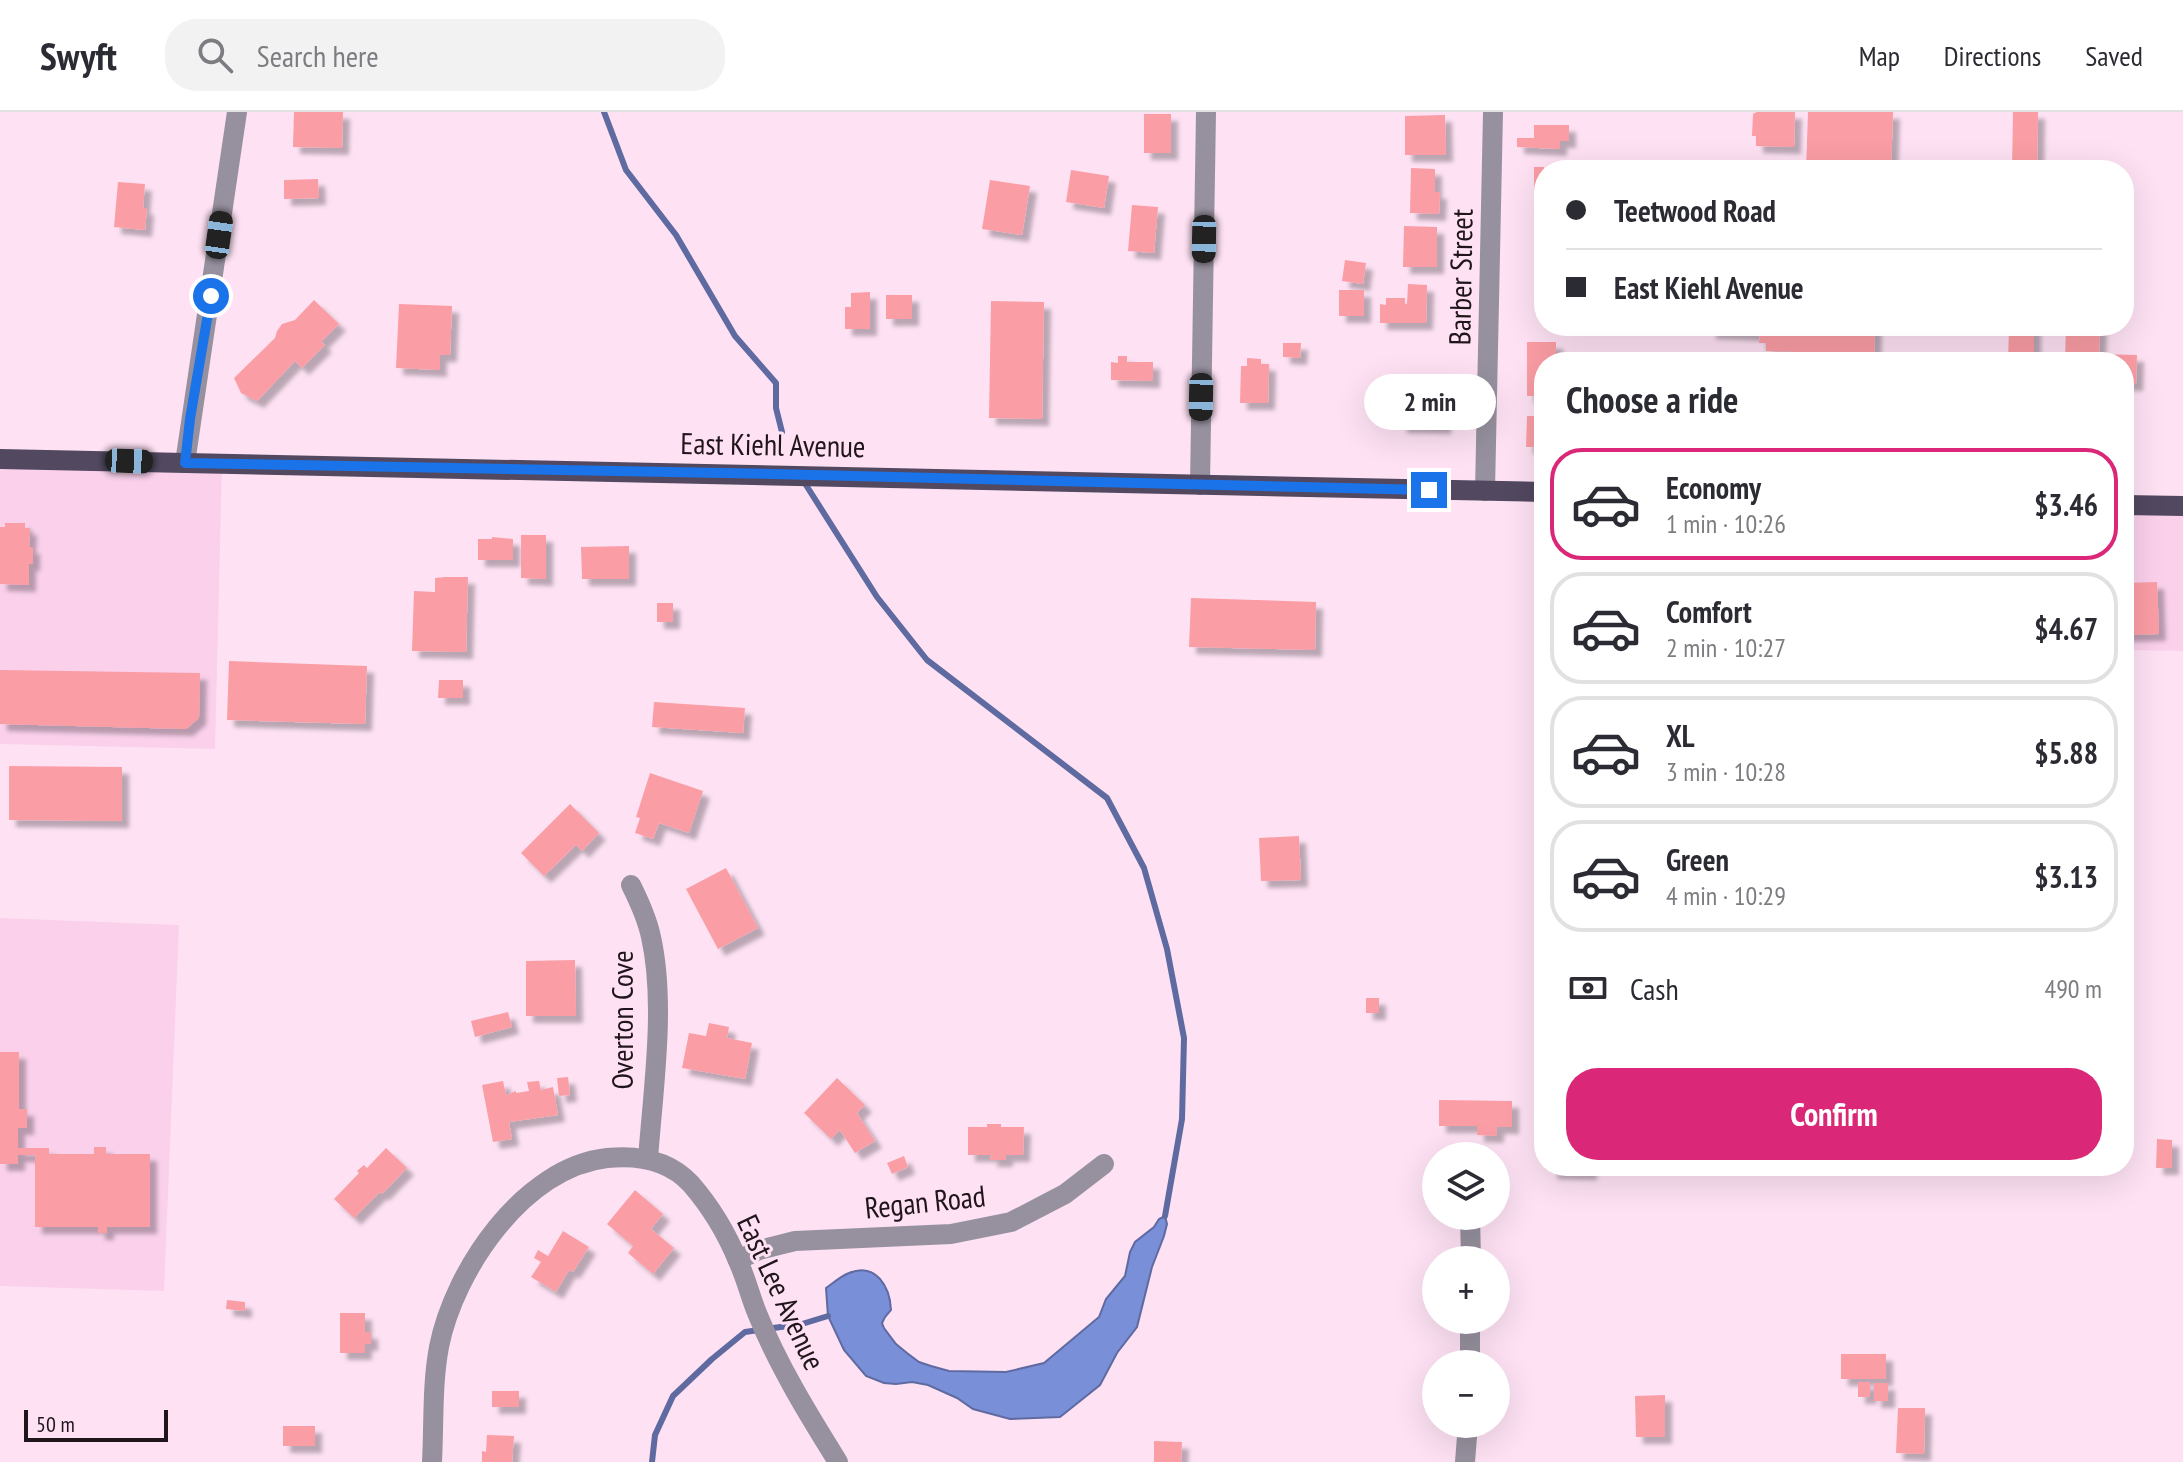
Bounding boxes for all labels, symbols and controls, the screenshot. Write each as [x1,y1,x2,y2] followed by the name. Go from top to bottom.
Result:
[165,19,725,91] search box
[40,31,117,80] text: Swyft
[193,33,237,77] icon: search
[257,36,379,75] text: Search here
[1859,37,1900,74] text: Map
[1944,37,2041,74] text: Directions
[2085,37,2143,74] text: Saved
[1614,191,1776,230] text: Teetwood Road
[1439,208,1481,346] street label: Barber Street
[204,210,234,260] car
[1192,215,1216,263] car
[1614,268,1804,307] text: East Kiehl Avenue
[193,278,229,314] route start
[1189,373,1213,421] car
[1363,374,1495,430] callout: 2 min
[1566,376,1738,423] text: Choose a ride
[1404,385,1456,418] text: 2 min
[680,423,866,465] street label: East Kiehl Avenue
[105,448,153,474] car
[1570,468,1642,540] icon: car
[1666,468,1761,507] text: Economy
[1411,472,1447,508] route end
[2034,485,2098,524] text: $3.46
[1666,507,1786,540] text: 1 min · 10:26
[1570,592,1642,664] icon: car
[1666,592,1752,631] text: Comfort
[2034,609,2098,648] text: $4.67
[1666,631,1786,664] text: 2 min · 10:27
[1570,716,1642,788] icon: car
[1666,716,1695,755] text: XL
[2034,733,2098,772] text: $5.88
[1666,755,1786,788] text: 3 min · 10:28
[1570,840,1642,912] icon: car
[1666,840,1729,879] text: Green
[2034,857,2098,896] text: $3.13
[1666,879,1786,912] text: 4 min · 10:29
[602,950,641,1090] street label: Overton Cove
[1566,966,1610,1010] icon: cash
[1630,969,1679,1008] text: Cash
[2044,972,2102,1005] text: 490 m
[1566,1068,2102,1160] button: Confirm
[1422,1142,1510,1438] map controls
[1422,1142,1510,1230] button: layers
[863,1175,987,1227] street label: Regan Road
[729,1208,835,1376] street label: East Lee Avenue
[1422,1246,1510,1334] button: +
[1422,1350,1510,1438] button: −
[24,1406,168,1442] scale bar
[36,1410,75,1438] text: 50 m

